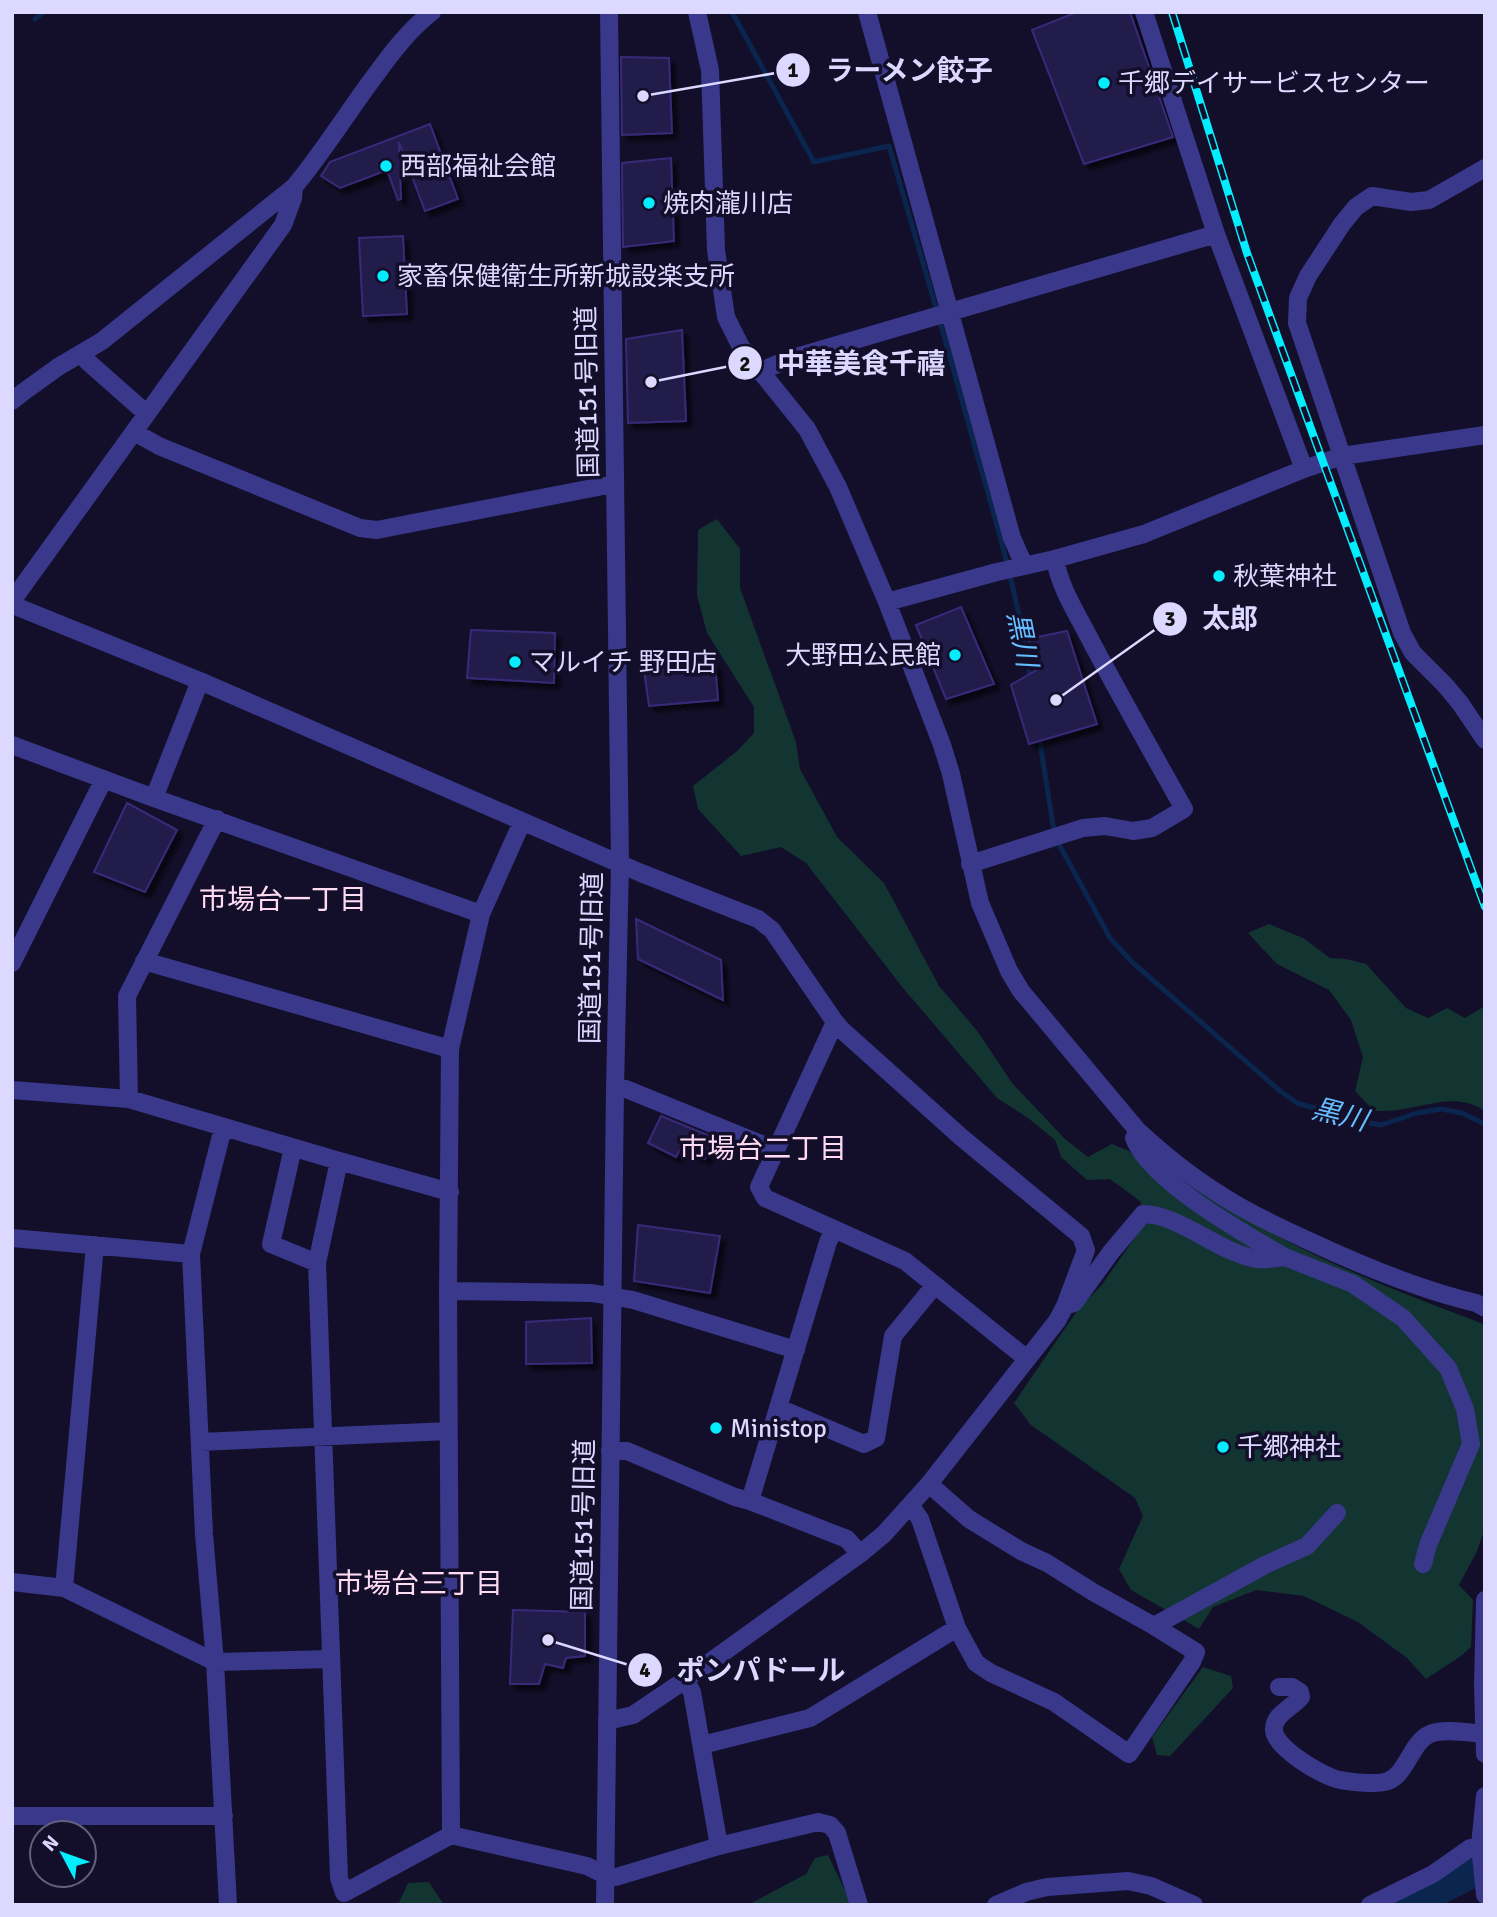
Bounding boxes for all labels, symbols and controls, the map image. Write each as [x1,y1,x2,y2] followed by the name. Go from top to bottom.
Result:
[776,46,1007,95] callout: ラーメン餃子
[826,54,992,88] text: ラーメン餃子
[787,57,799,83] text: 1
[1118,68,1430,100] place label: 千郷デイサービスセンター
[1096,75,1112,91] marker: 千郷デイサービスセンター
[400,151,556,183] place label: 西部福祉会館
[378,158,394,174] marker: 西部福祉会館
[663,188,793,220] place label: 焼肉瀧川店
[641,195,657,211] marker: 焼肉瀧川店
[397,261,735,293] place label: 家畜保健衛生所新城設楽支所
[375,268,391,284] marker: 家畜保健衛生所新城設楽支所
[571,306,605,478] street label: 国道151号旧道
[728,339,959,388] callout: 中華美食千禧
[777,347,945,381] text: 中華美食千禧
[739,351,751,377] text: 2
[1233,561,1337,593] place label: 秋葉神社
[1211,568,1227,584] marker: 秋葉神社
[1153,594,1272,643] callout: 太郎
[1202,602,1258,636] text: 太郎
[1164,606,1176,632] text: 3
[1000,608,1045,673] water label: 黒川
[785,640,941,672] place label: 大野田公民館
[529,647,717,679] place label: マルイチ 野田店
[947,647,963,663] marker: 大野田公民館
[507,654,523,670] marker: マルイチ 野田店
[575,872,609,1044] street label: 国道151号旧道
[199,883,367,917] district label: 市場台一丁目
[1308,1092,1374,1139] water label: 黒川
[679,1132,847,1166] district label: 市場台二丁目
[730,1413,827,1445] place label: Ministop
[708,1420,724,1436] marker: Ministop
[1237,1432,1341,1464] place label: 千郷神社
[567,1439,601,1611] street label: 国道151号旧道
[1215,1439,1231,1455] marker: 千郷神社
[335,1567,503,1601] district label: 市場台三丁目
[628,1645,859,1694] callout: ポンパドール
[677,1654,845,1688] text: ポンパドール
[639,1657,651,1683] text: 4
[28,1819,98,1889] north arrow
[38,1831,64,1856] text: N

